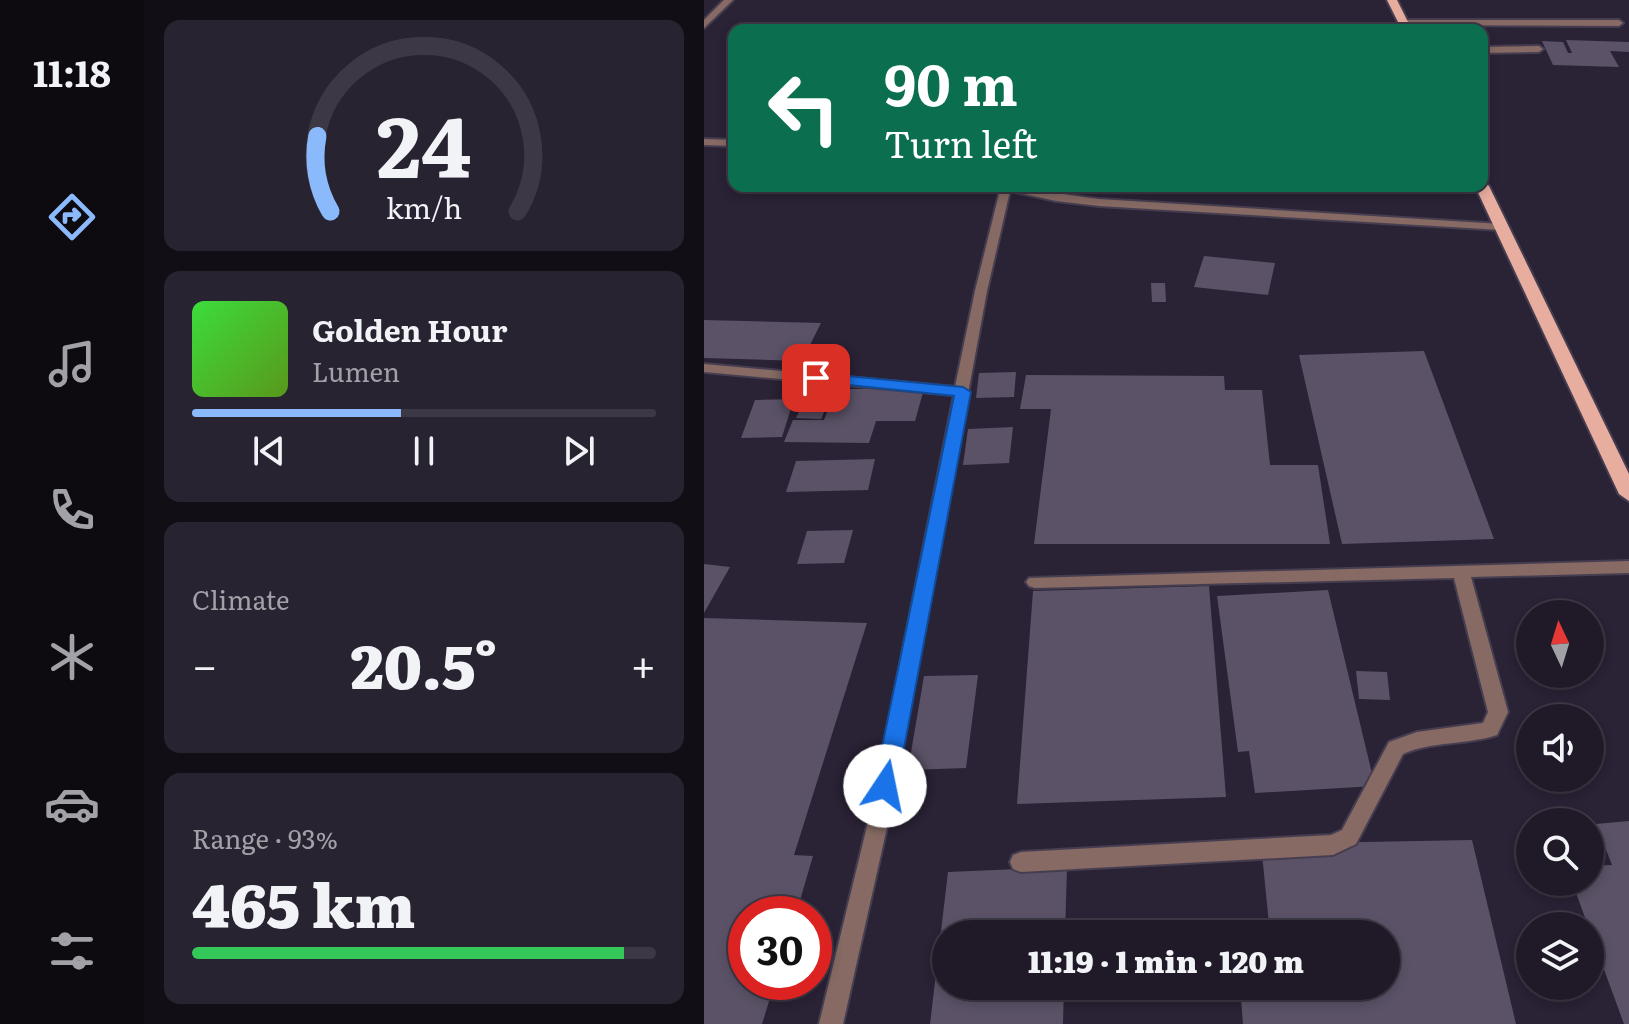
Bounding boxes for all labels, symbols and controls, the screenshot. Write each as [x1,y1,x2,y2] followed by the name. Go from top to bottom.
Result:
[884,40,1018,123] text: 90 m
[33,45,111,98] text: 11:18
[752,56,856,160] icon: left
[377,79,471,203] text: 24
[884,116,1038,169] text: Turn left
[386,185,462,228] text: km/h
[44,189,100,245] icon: directions
[312,307,507,351] text: Golden Hour
[44,336,100,392] icon: music
[782,344,850,412] pin
[312,351,400,390] text: Lumen
[794,356,838,400] icon: arrive
[247,429,291,473] icon: previous
[402,429,446,473] icon: pause
[557,429,601,473] icon: next
[44,482,100,538] icon: phone
[192,579,290,618] text: Climate
[1516,600,1604,688] north arrow
[1516,600,1604,1000] map controls
[351,618,498,707] text: 20.5°
[44,629,100,685] icon: climate
[192,630,218,696] text: −
[630,630,656,696] text: +
[1516,704,1604,792] button: sound
[843,744,927,828] position arrow
[44,776,100,832] icon: car
[1516,808,1604,896] button: search
[192,818,338,857] text: Range · 93%
[192,857,415,946] text: 465 km
[728,896,832,1000] speed limit sign: 30
[1516,912,1604,1000] button: layers
[44,923,100,979] icon: filters
[1028,938,1304,982] text: 11:19 · 1 min · 120 m

